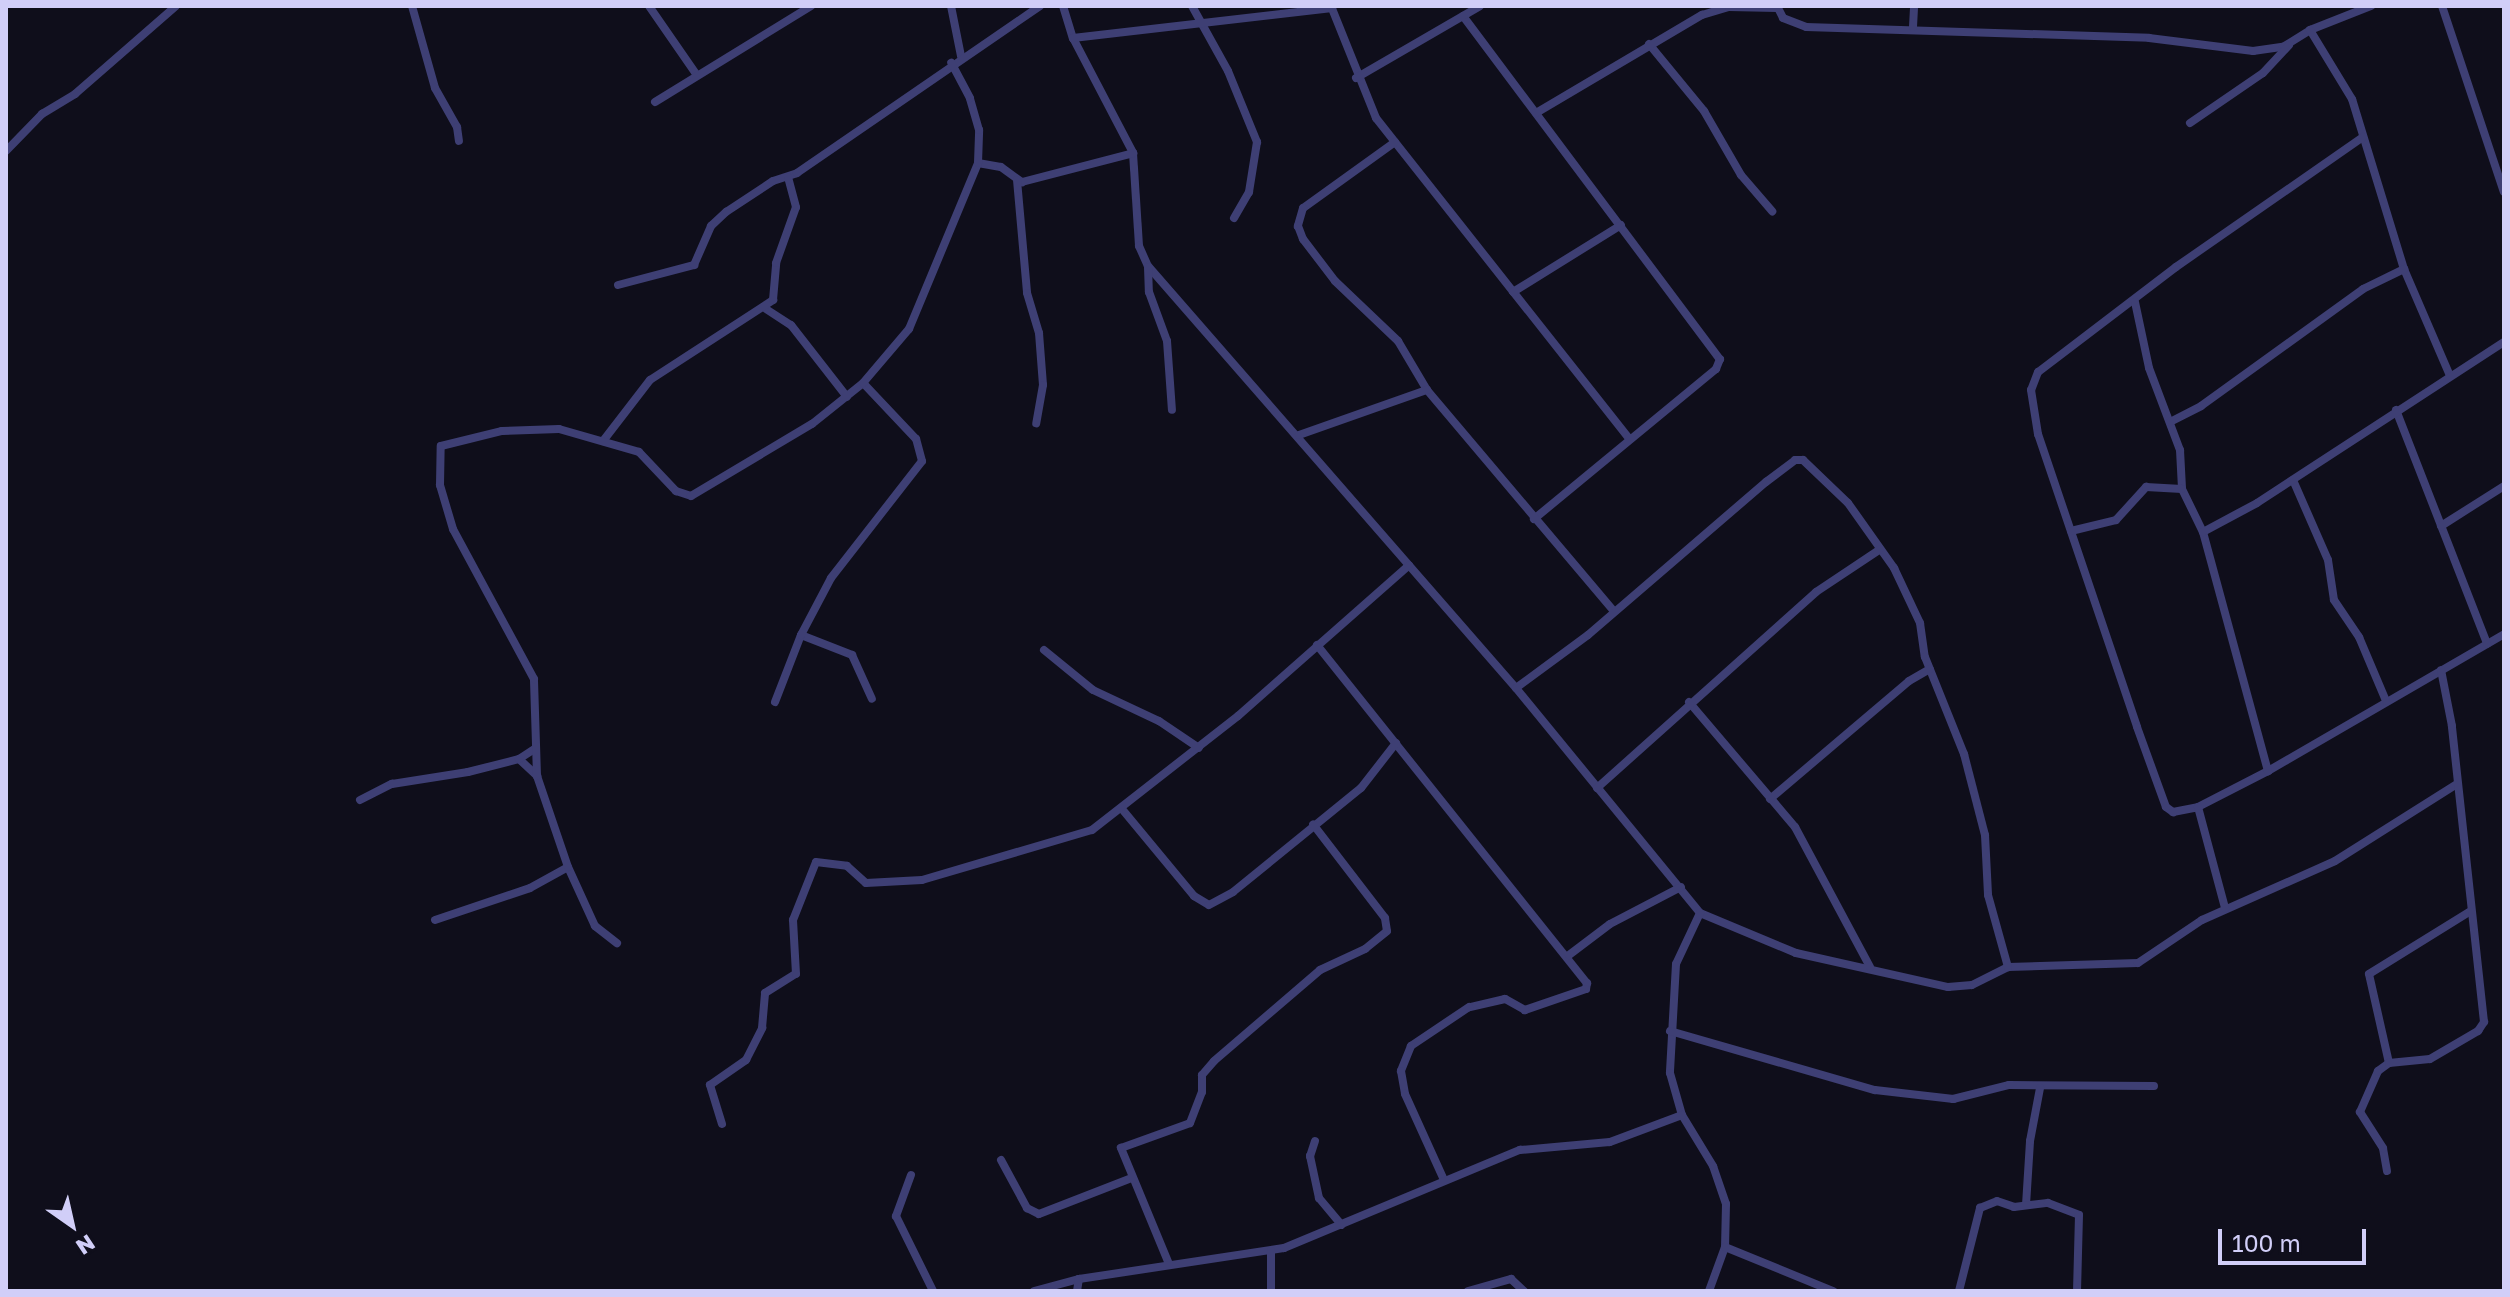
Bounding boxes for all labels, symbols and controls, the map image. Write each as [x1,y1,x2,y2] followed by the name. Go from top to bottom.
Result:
[32,1185,112,1265] north arrow
[2222,1213,2370,1263] scale bar
[2232,1228,2301,1257] text: 100 m
[71,1229,100,1261] text: N

